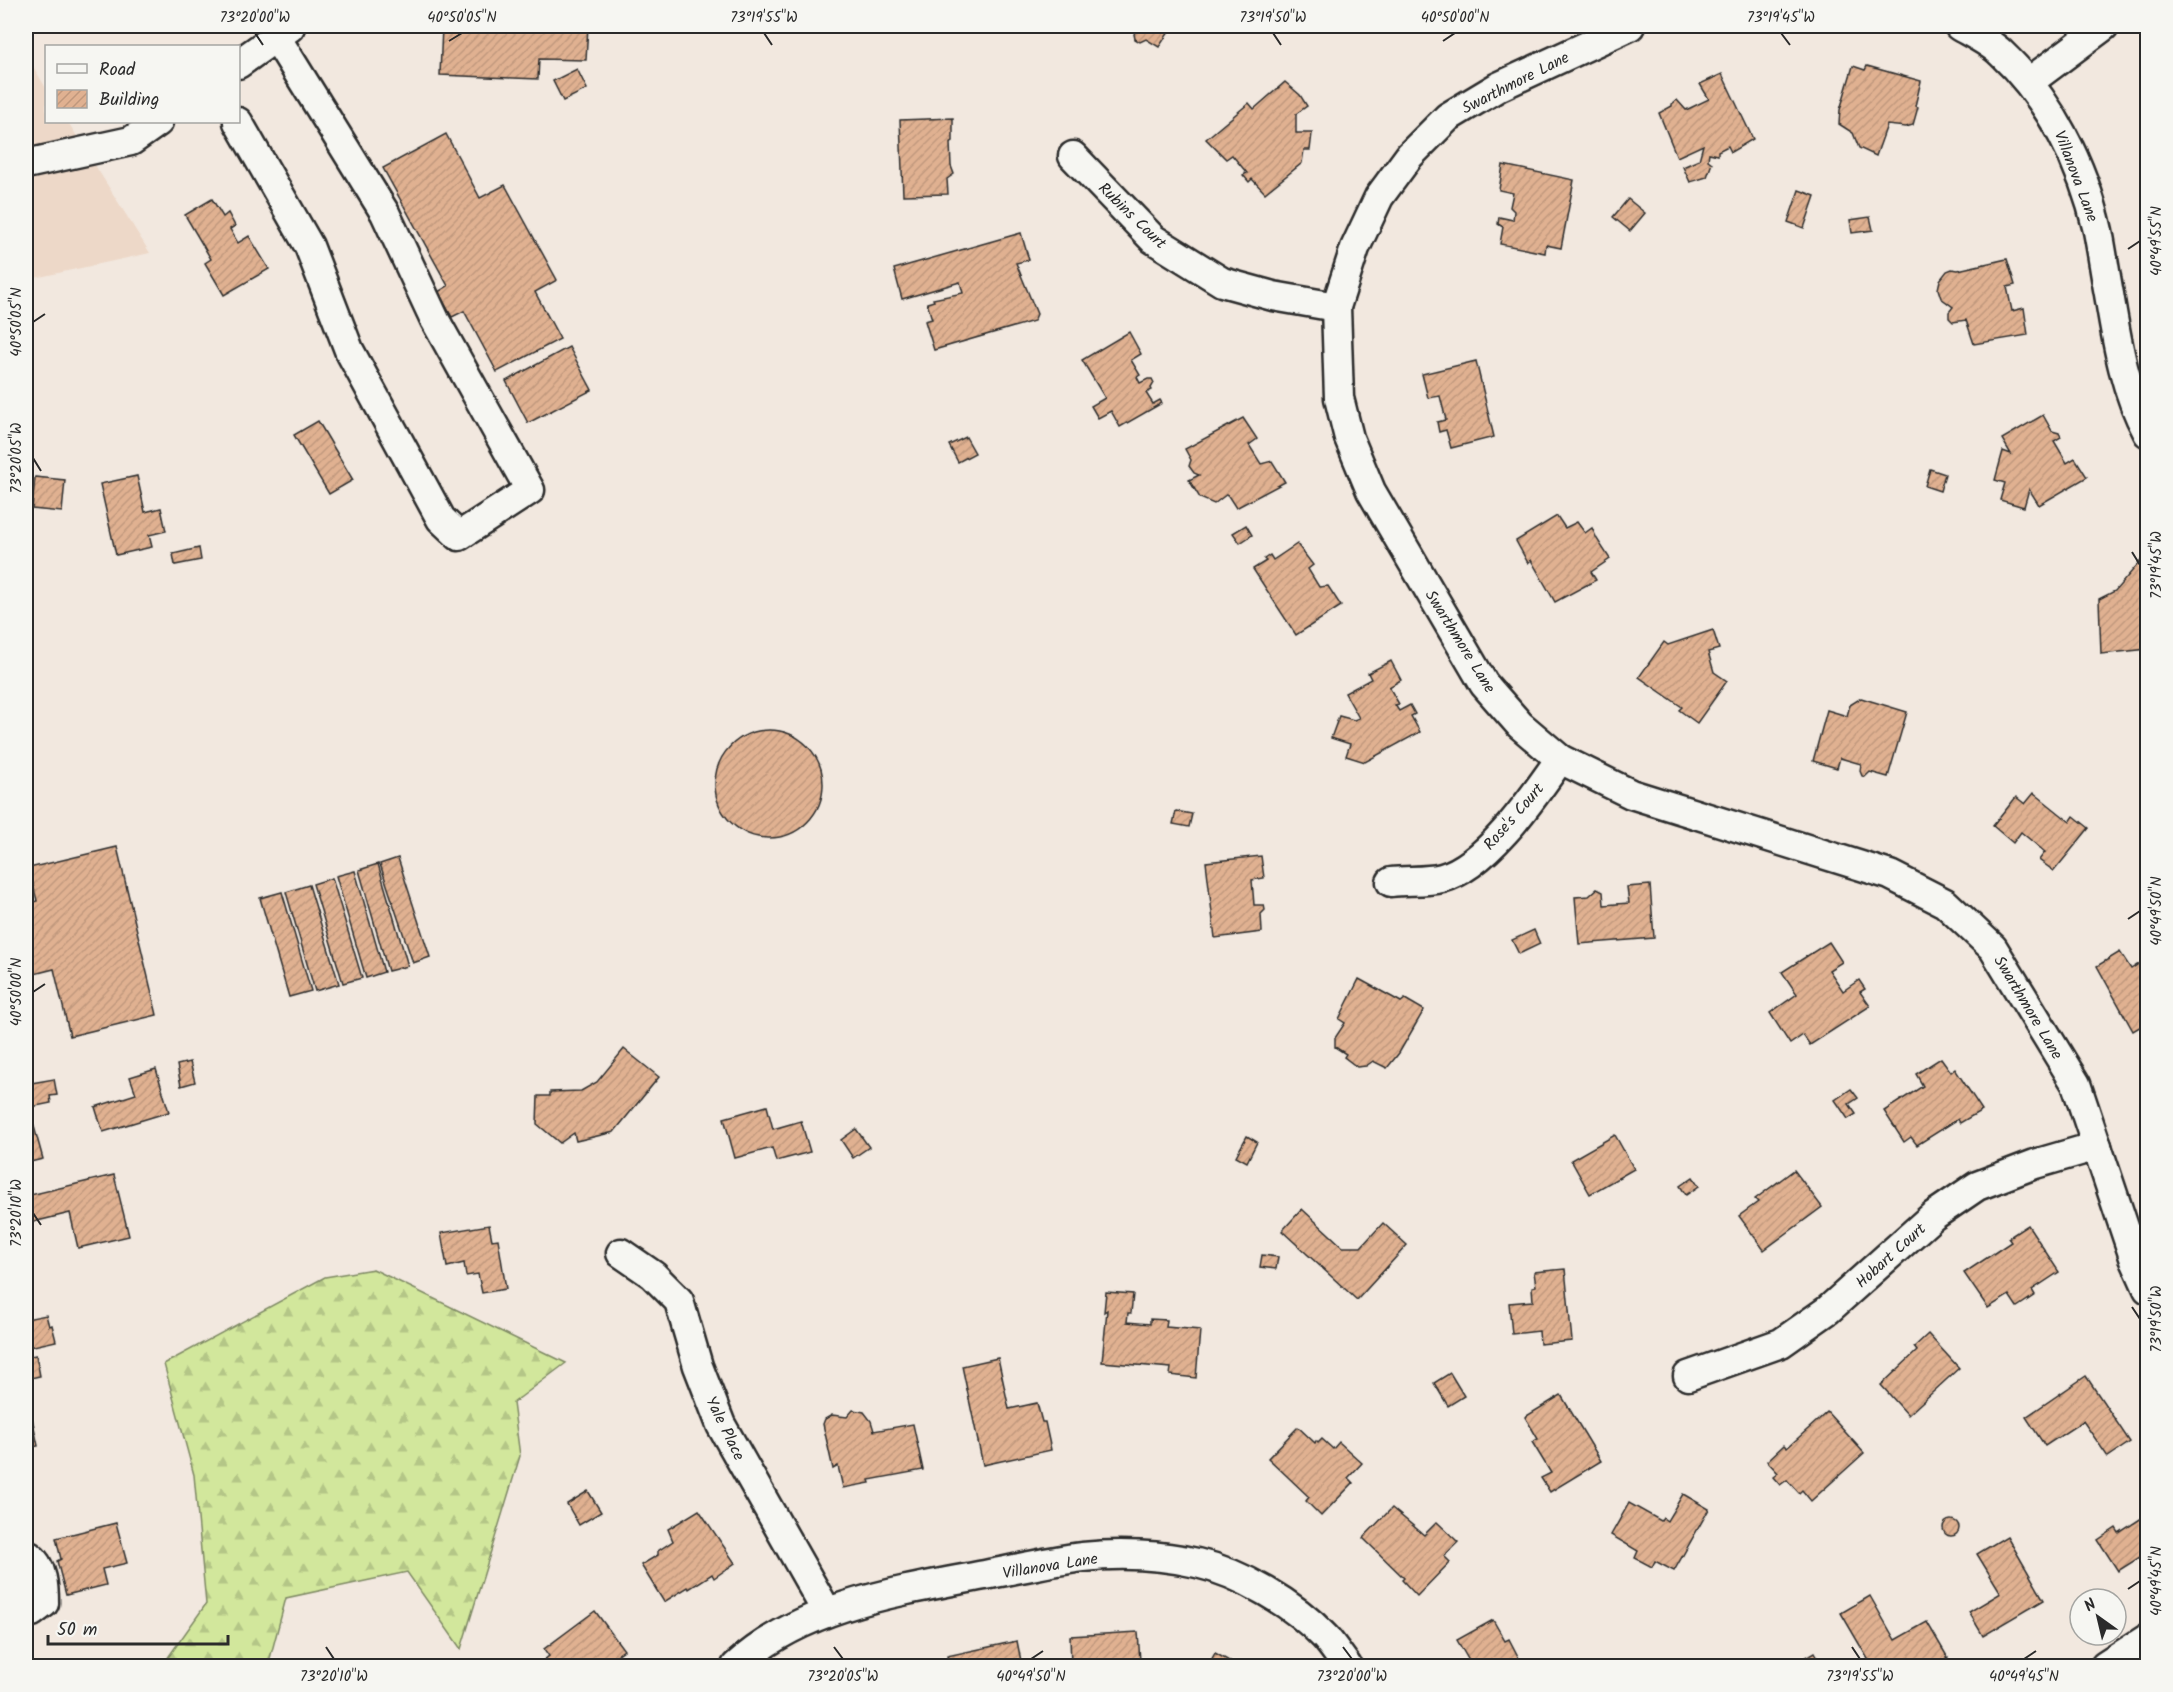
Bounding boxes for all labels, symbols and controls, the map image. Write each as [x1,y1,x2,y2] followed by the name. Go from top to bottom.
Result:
[220,6,291,30] text: 73°20'00"W
[427,6,497,30] text: 40°50'05"N
[730,6,798,30] text: 73°19'55"W
[1239,6,1307,30] text: 73°19'50"W
[1421,6,1489,30] text: 40°50'00"N
[1747,6,1815,30] text: 73°19'45"W
[45,45,240,123] legend
[1458,45,1574,121] street label: Swarthmore Lane
[99,56,136,85] text: Road
[99,86,159,115] text: Building
[2047,127,2104,226] street label: Villanova Lane
[1092,177,1173,256] street label: Rubins Court
[2145,206,2169,276] text: 40°49'55"N
[5,287,29,357] text: 40°50'05"N
[5,422,29,494] text: 73°20'05"W
[2145,531,2169,599] text: 73°19'45"W
[1418,585,1502,698] street label: Swarthmore Lane
[1478,777,1551,856] street label: Rose's Court
[2145,876,2169,946] text: 40°49'50"N
[1987,951,2069,1065] street label: Swarthmore Lane
[5,958,29,1026] text: 40°50'00"N
[5,1179,29,1247] text: 73°20'10"W
[1850,1217,1933,1295] street label: Hobart Court
[2145,1285,2169,1353] text: 73°19'50"W
[698,1392,751,1465] street label: Yale Place
[2145,1546,2169,1616] text: 40°49'45"N
[1001,1547,1100,1586] street label: Villanova Lane
[2068,1587,2128,1647] north arrow
[2079,1593,2102,1619] text: N
[48,1608,228,1646] scale bar
[57,1616,97,1645] text: 50 m
[300,1665,368,1689] text: 73°20'10"W
[807,1665,879,1689] text: 73°20'05"W
[996,1665,1066,1689] text: 40°49'50"N
[1317,1665,1388,1689] text: 73°20'00"W
[1826,1665,1894,1689] text: 73°19'55"W
[1989,1665,2059,1689] text: 40°49'45"N

